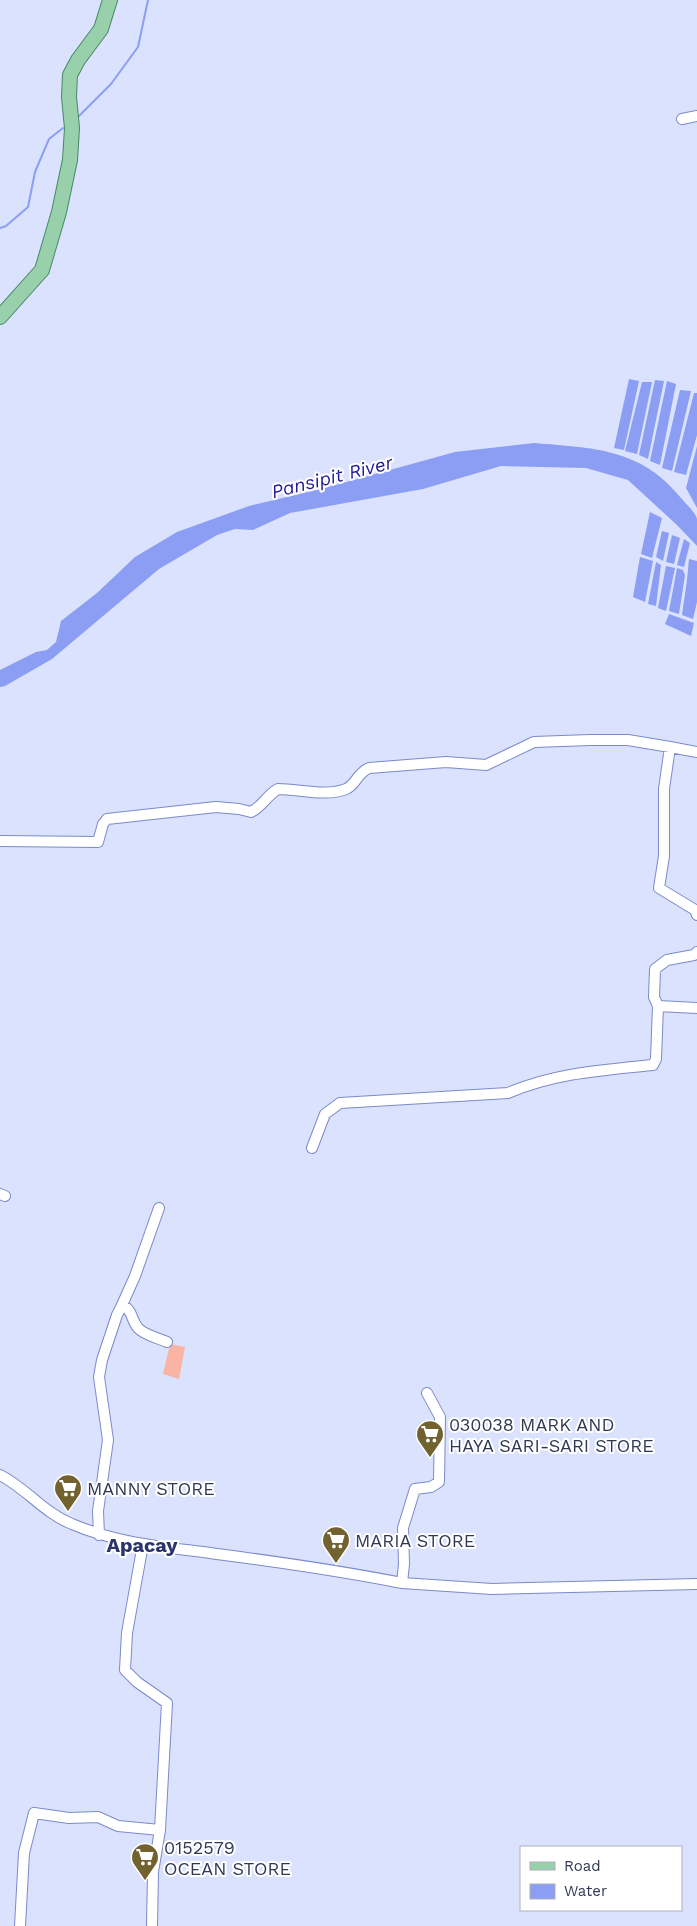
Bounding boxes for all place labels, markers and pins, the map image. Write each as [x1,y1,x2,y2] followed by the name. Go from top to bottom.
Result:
[449,1414,654,1456] place label: 030038 MARK AND HAYA SARI-SARI STORE
[415,1419,445,1458] supermarket icon: 030038 MARK AND HAYA SARI-SARI STORE
[53,1473,83,1512] supermarket icon: MANNY STORE
[87,1478,215,1499] place label: MANNY STORE
[321,1525,351,1564] supermarket icon: MARIA STORE
[355,1530,475,1551] place label: MARIA STORE
[164,1837,291,1879] place label: 0152579 OCEAN STORE
[130,1842,160,1881] supermarket icon: 0152579 OCEAN STORE

